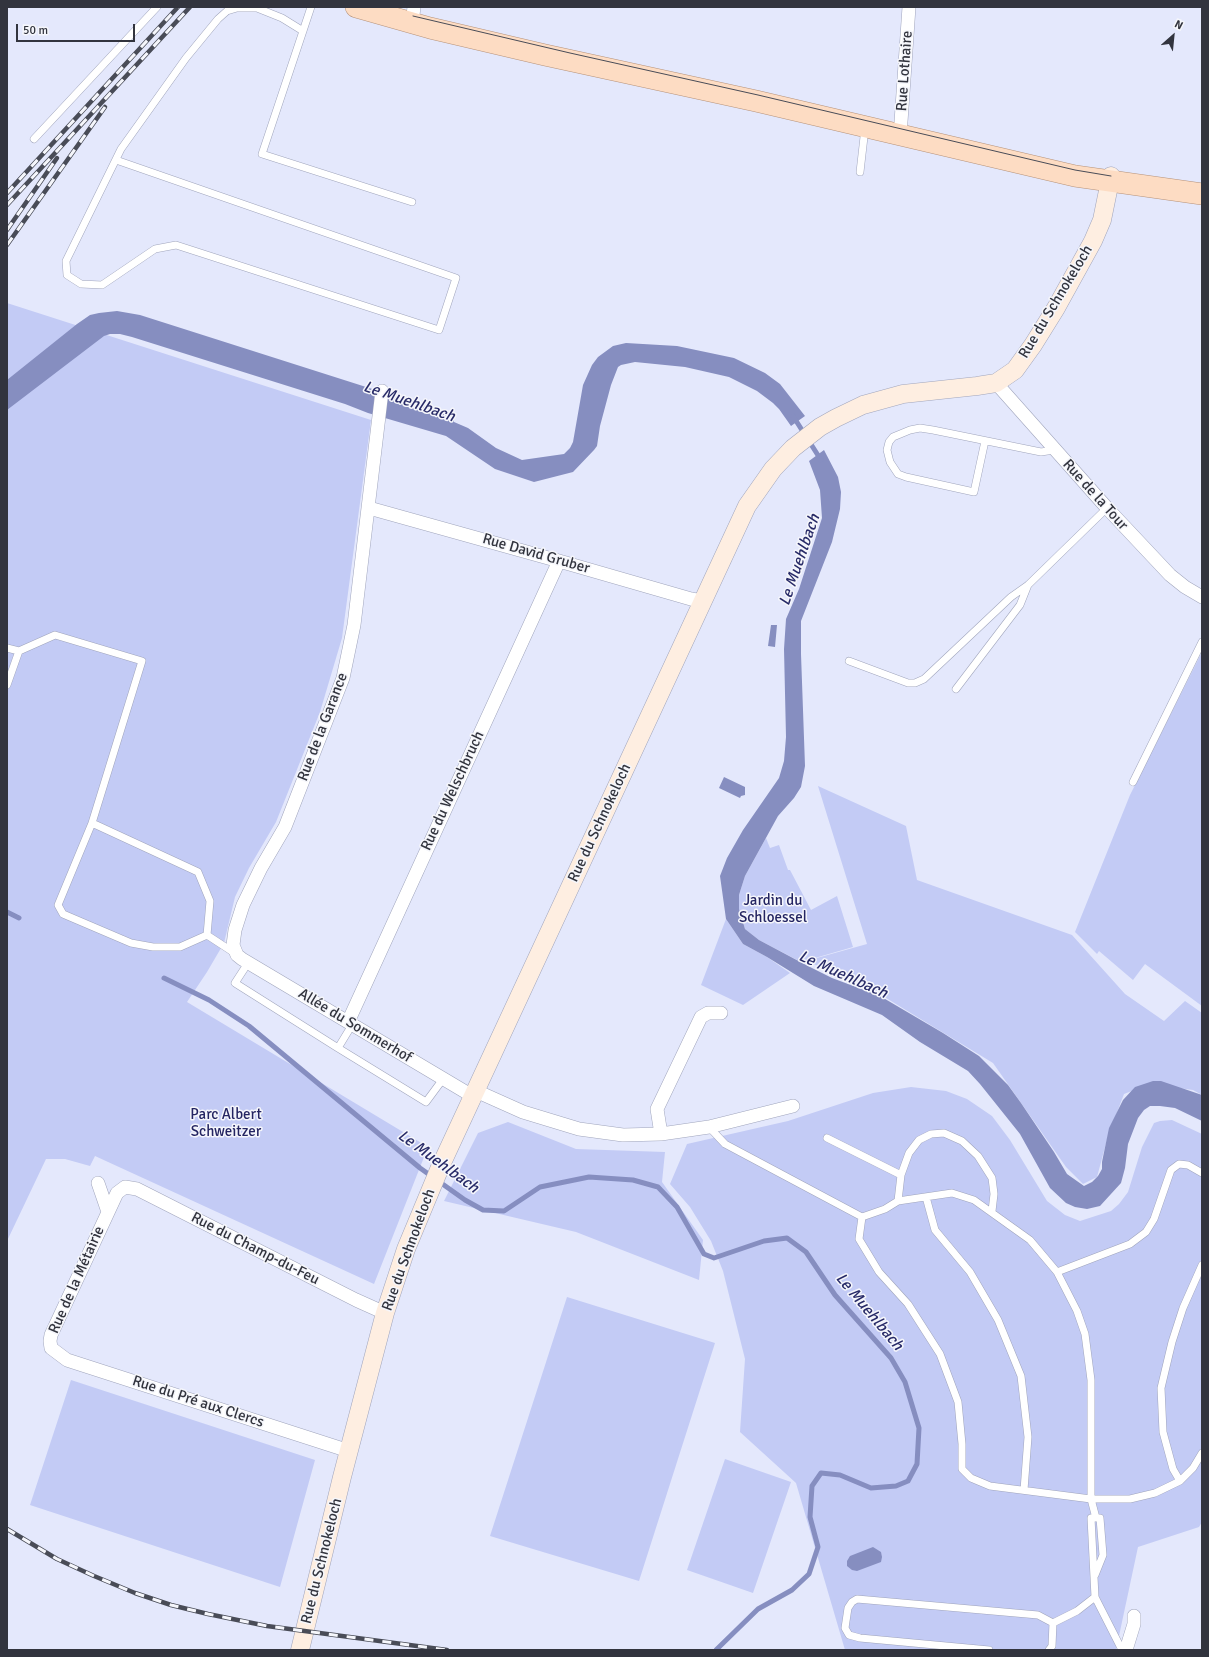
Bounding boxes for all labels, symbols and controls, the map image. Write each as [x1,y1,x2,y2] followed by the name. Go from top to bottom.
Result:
[18,16,137,42] scale bar
[1153,16,1193,56] north arrow
[1172,17,1185,32] text: N
[23,23,48,38] text: 50 m
[893,30,917,112] street label: Rue Lothaire
[1015,242,1097,362] street label: Rue du Schnokeloch
[361,377,457,427] water label: Le Muehlbach
[1058,456,1132,534] street label: Rue de la Tour
[775,512,825,608] water label: Le Muehlbach
[480,530,592,578] street label: Rue David Gruber
[294,670,352,784] street label: Rue de la Garance
[417,728,489,854] street label: Rue du Welschbruch
[565,761,635,885] street label: Rue du Schnokeloch
[739,892,807,927] park label: Jardin du Schloessel
[796,947,890,1003] water label: Le Muehlbach
[295,985,415,1067] street label: Allée du Sommerhof
[190,1106,262,1141] park label: Parc Albert Schweitzer
[394,1126,482,1198] water label: Le Muehlbach
[379,1186,439,1314] street label: Rue du Schnokeloch
[188,1209,322,1289] street label: Rue du Champ-du-Feu
[45,1224,109,1336] street label: Rue de la Métairie
[831,1269,907,1355] water label: Le Muehlbach
[130,1372,266,1432] street label: Rue du Pré aux Clercs
[298,1496,346,1626] street label: Rue du Schnokeloch

